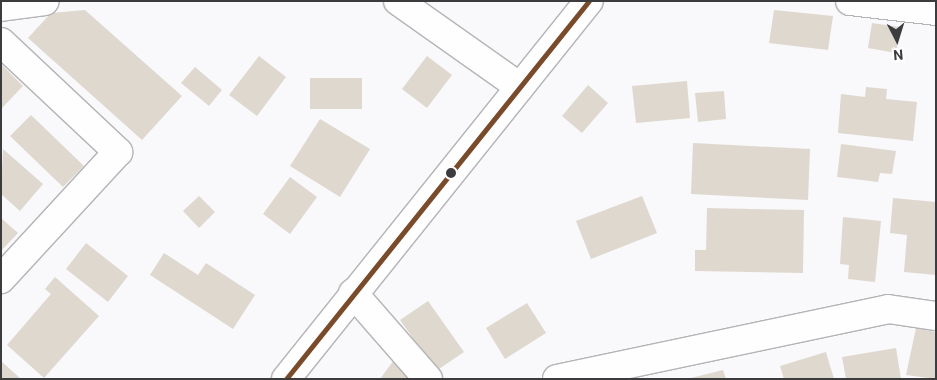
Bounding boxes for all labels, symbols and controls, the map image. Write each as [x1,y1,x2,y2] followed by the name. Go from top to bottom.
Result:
[872,15,922,65] north arrow
[893,47,904,63] text: N
[446,168,456,178] unlabelled marker

